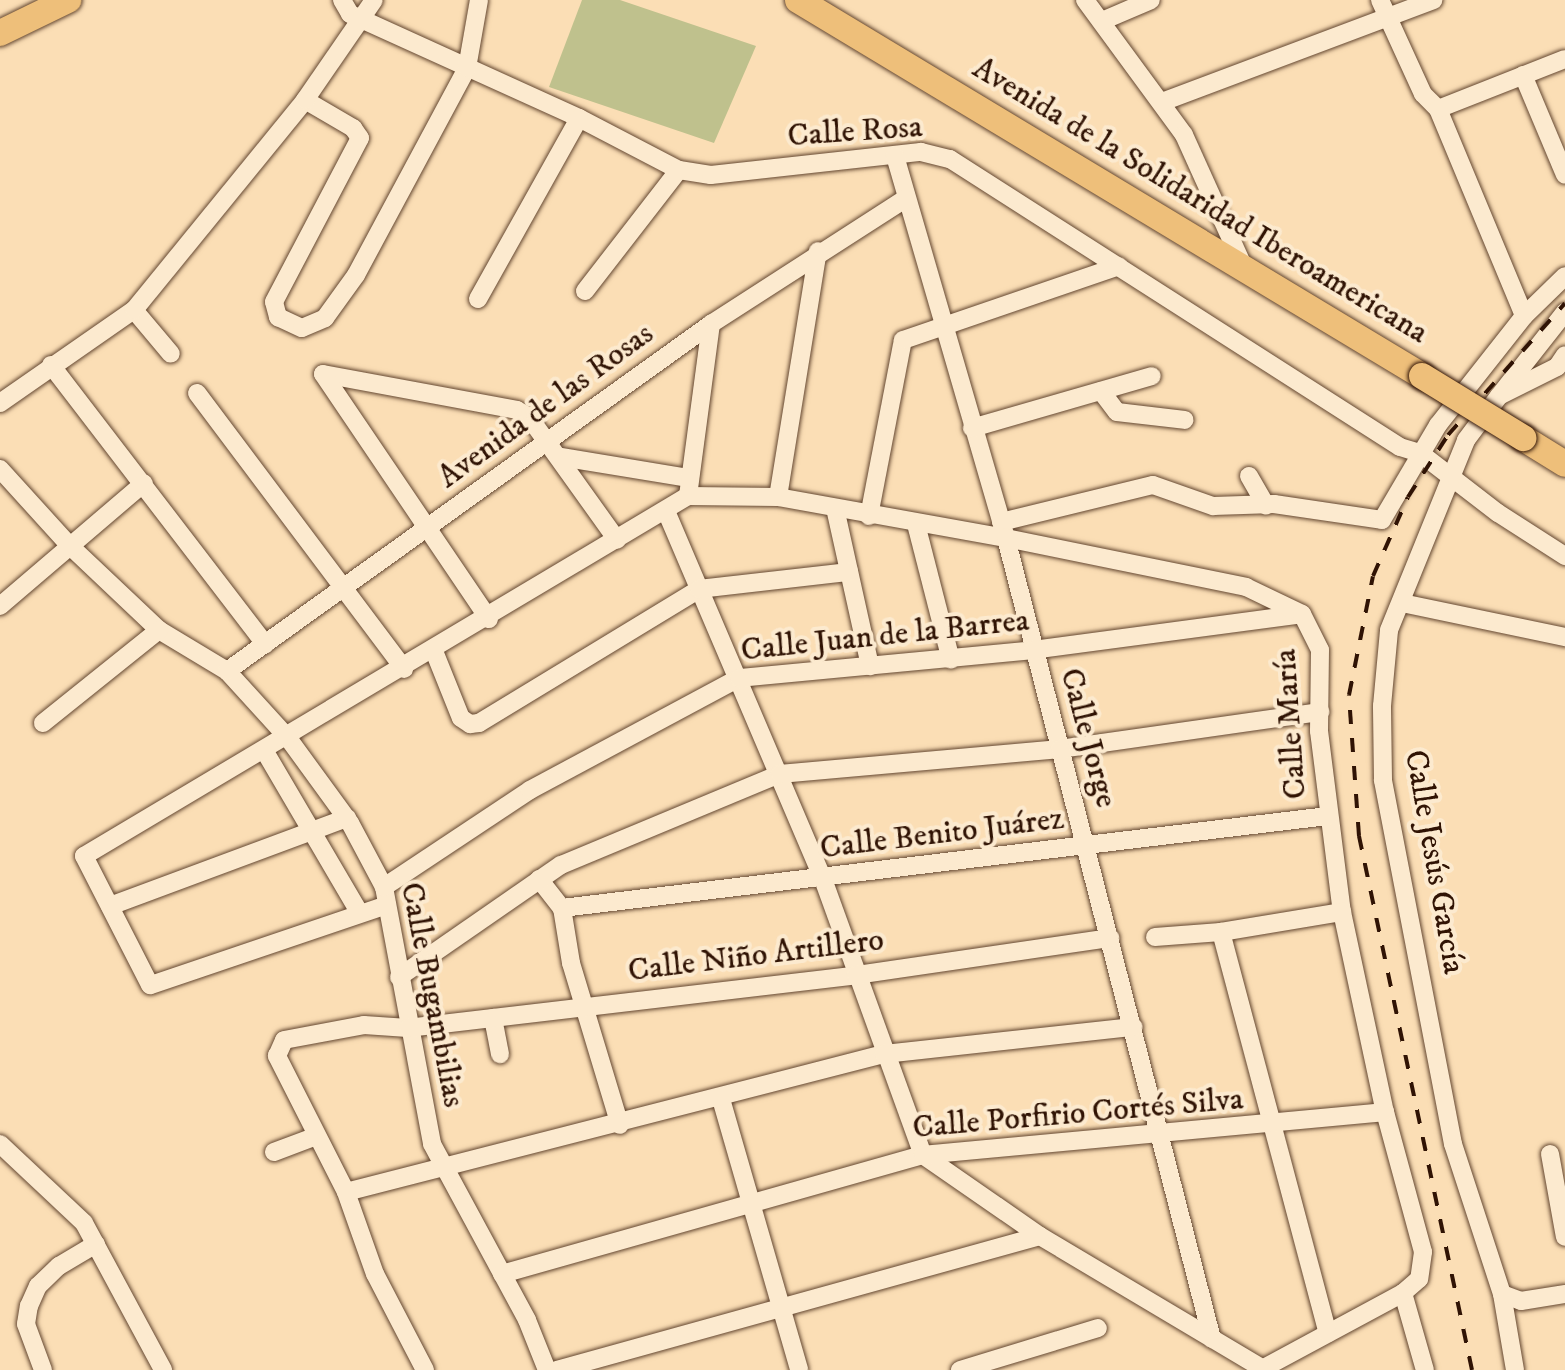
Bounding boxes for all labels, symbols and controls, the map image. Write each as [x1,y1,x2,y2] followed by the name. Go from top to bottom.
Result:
[965,50,1435,352] street label: Avenida de la Solidaridad Iberoamericana
[786,108,924,156] street label: Calle Rosa
[431,315,661,497] street label: Avenida de las Rosas
[739,602,1031,670] street label: Calle Juan de la Barrea
[1267,648,1315,800] street label: Calle María
[1051,664,1125,812] street label: Calle Jorge
[1395,747,1473,977] street label: Calle Jesús García
[818,800,1066,868] street label: Calle Benito Juárez
[391,879,473,1111] street label: Calle Bugambilias
[626,921,886,991] street label: Calle Niño Artillero
[911,1080,1245,1148] street label: Calle Porfirio Cortés Silva

